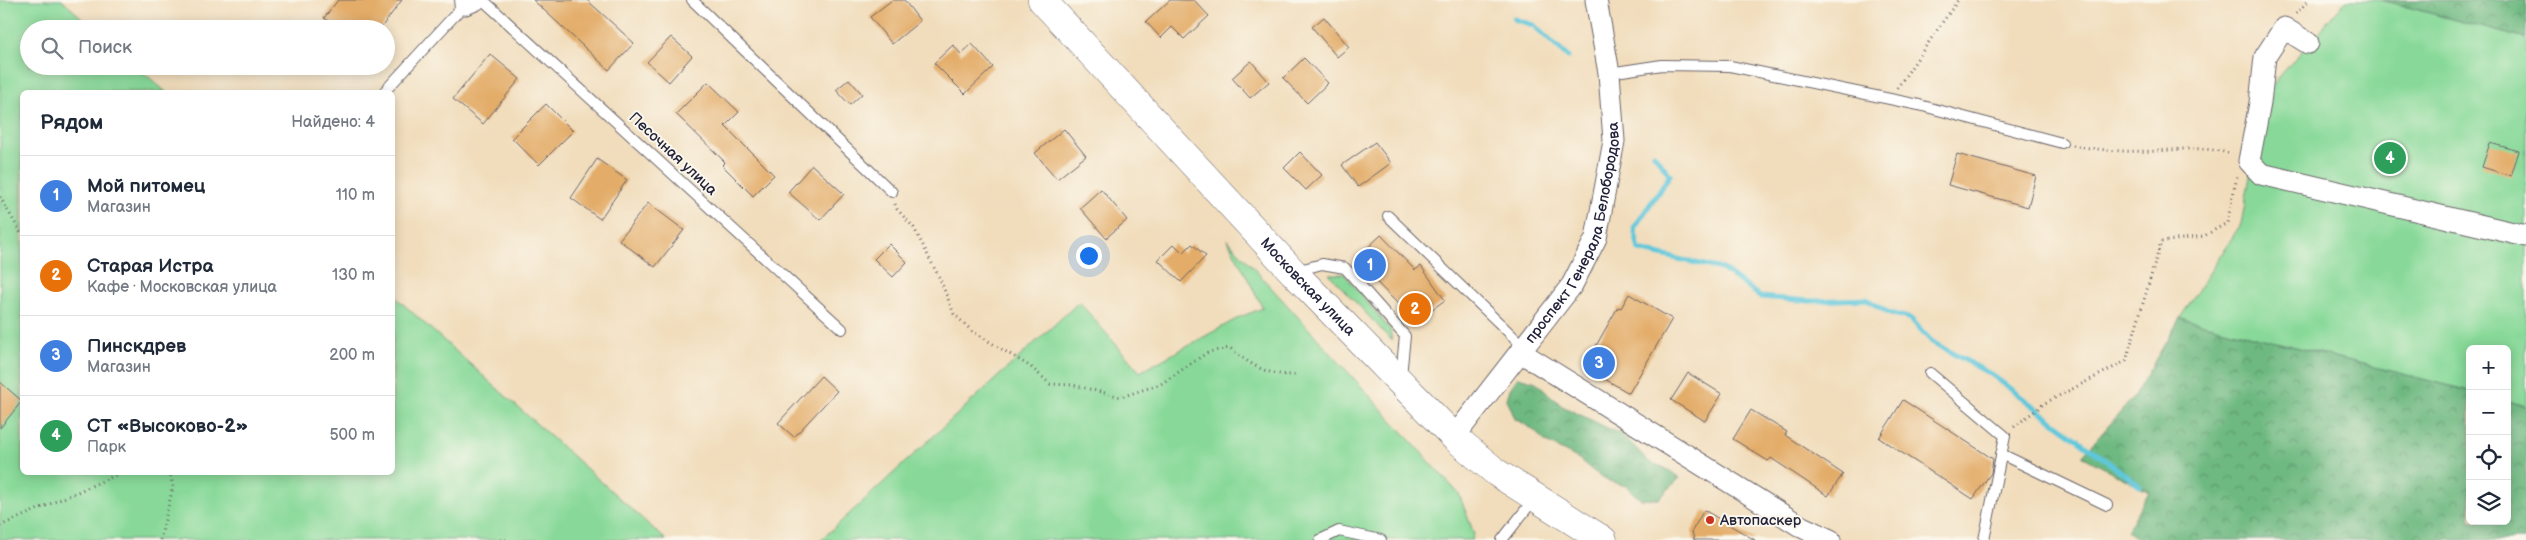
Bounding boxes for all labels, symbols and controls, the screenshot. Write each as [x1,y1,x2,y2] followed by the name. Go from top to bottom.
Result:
[20,20,395,75] search box
[38,34,66,62] icon: search
[78,36,132,59] text: Поиск
[625,108,721,200] street label: Песочная улица
[40,110,103,135] text: Рядом
[291,113,375,132] text: Найдено: 4
[1521,121,1624,347] street label: проспект Генерала Белобородова
[2374,139,2406,177] pin: 4
[87,175,205,198] text: Мой питомец
[53,186,59,205] text: 1
[336,186,375,205] text: 110 m
[87,198,151,217] text: Магазин
[1256,233,1360,340] street label: Московская улица
[1076,243,1102,269] your location
[1354,246,1386,284] pin: 1
[87,255,213,278] text: Старая Истра
[51,266,61,285] text: 2
[332,266,375,285] text: 130 m
[87,278,277,297] text: Кафе · Московская улица
[1399,290,1431,328] pin: 2
[87,335,186,358] text: Пинскдрев
[1583,344,1615,382] pin: 3
[2466,345,2511,525] map controls
[2466,345,2511,390] button: +
[51,346,61,365] text: 3
[329,346,375,365] text: 200 m
[87,358,151,377] text: Магазин
[2466,390,2511,435] button: −
[87,415,248,438] text: СТ «Высоково-2»
[51,426,61,445] text: 4
[329,426,375,445] text: 500 m
[2466,435,2511,480] button: locate
[87,438,126,457] text: Парк
[2466,480,2511,525] button: layers
[1719,511,1802,530] place label: Автопаскер
[1704,514,1716,526] marker: Автопаскер

